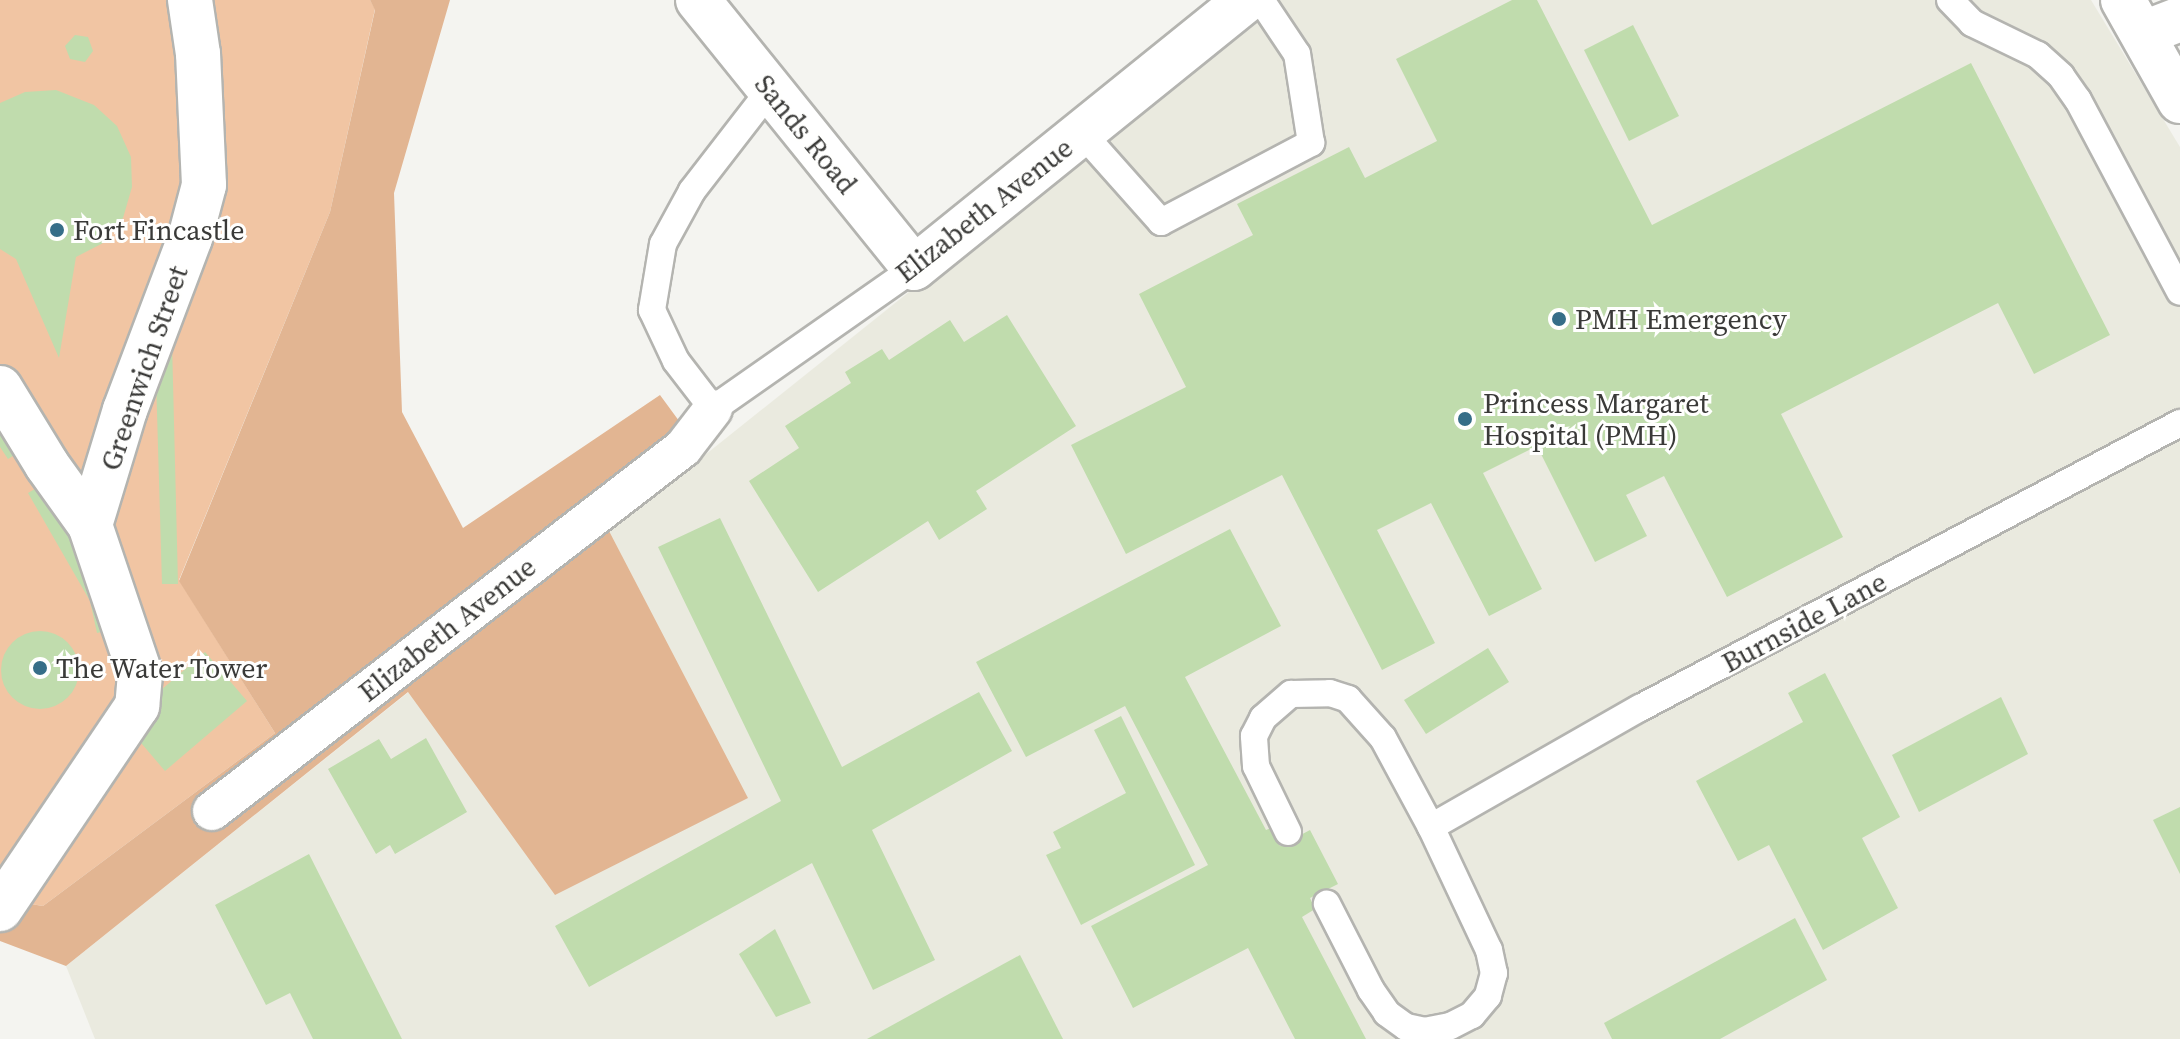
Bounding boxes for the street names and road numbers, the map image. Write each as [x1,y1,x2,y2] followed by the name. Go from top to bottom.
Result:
[748,68,864,200] street label: Sands Road
[889,130,1079,290] street label: Elizabeth Avenue
[93,261,195,475] street label: Greenwich Street
[352,549,542,709] street label: Elizabeth Avenue
[1716,565,1892,679] street label: Burnside Lane

